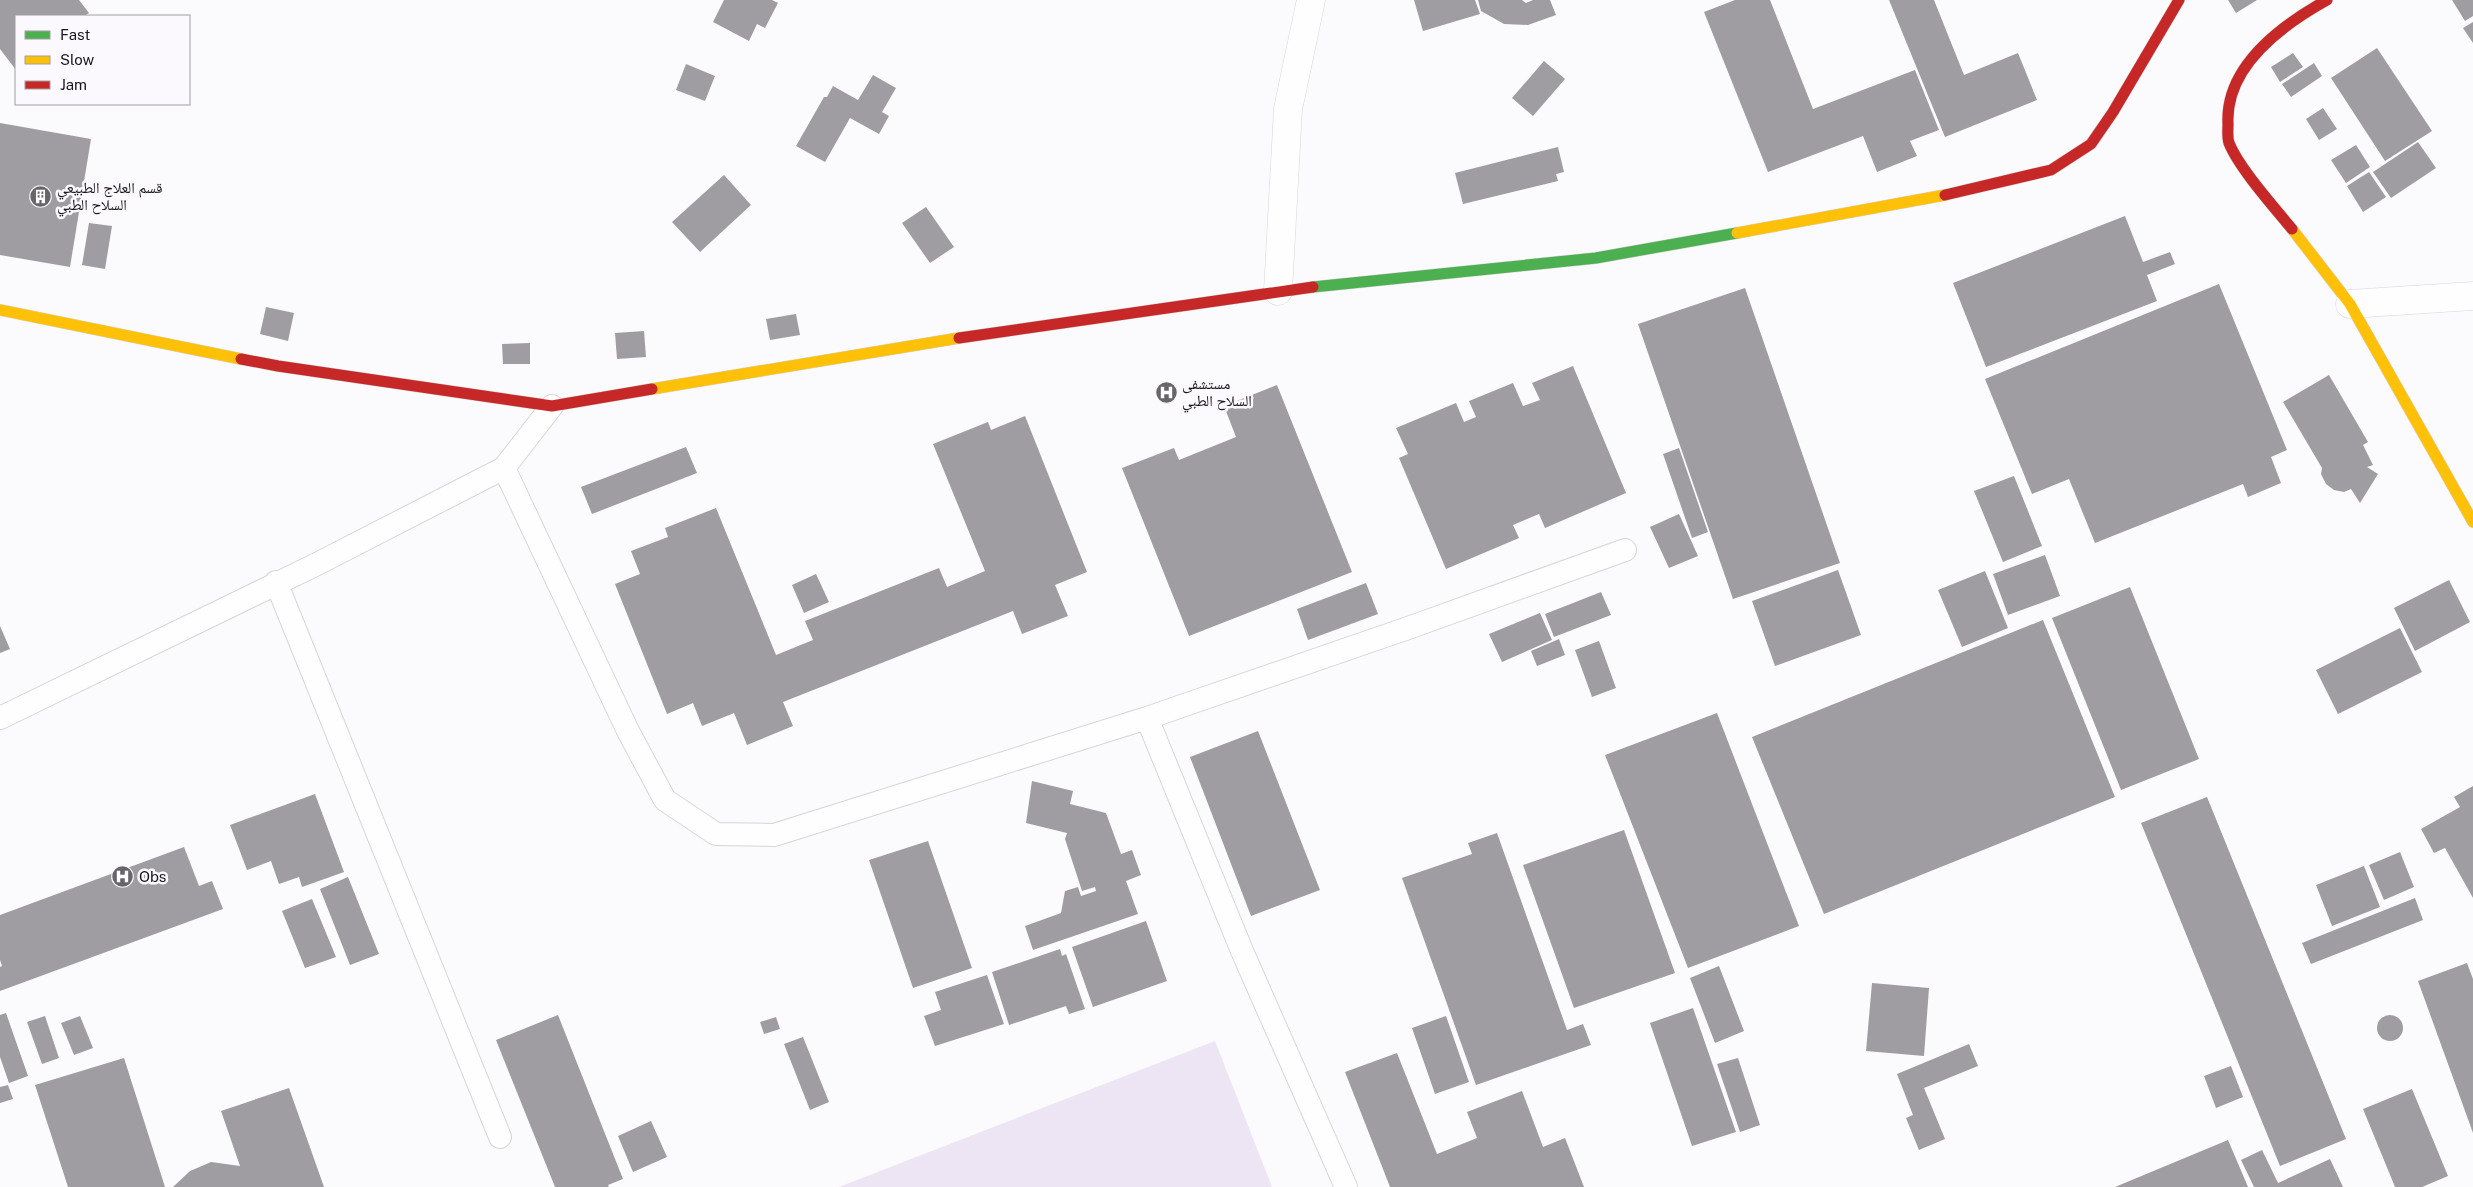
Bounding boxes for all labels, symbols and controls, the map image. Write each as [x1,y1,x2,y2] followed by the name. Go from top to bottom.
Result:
[15,15,190,105] legend
[60,26,90,43] text: Fast
[60,51,95,68] text: Slow
[60,76,87,93] text: Jam
[57,179,163,217] place label: قسم العلاج الطبيعي السلاح الطبي
[29,185,53,209] building icon: قسم العلاج الطبيعي السلاح الطبي
[1182,375,1252,413] place label: مستشفى السلاح الطبي
[1154,381,1178,405] hospital icon: مستشفى السلاح الطبي
[111,865,135,889] hospital icon: Obs
[139,868,166,885] place label: Obs

